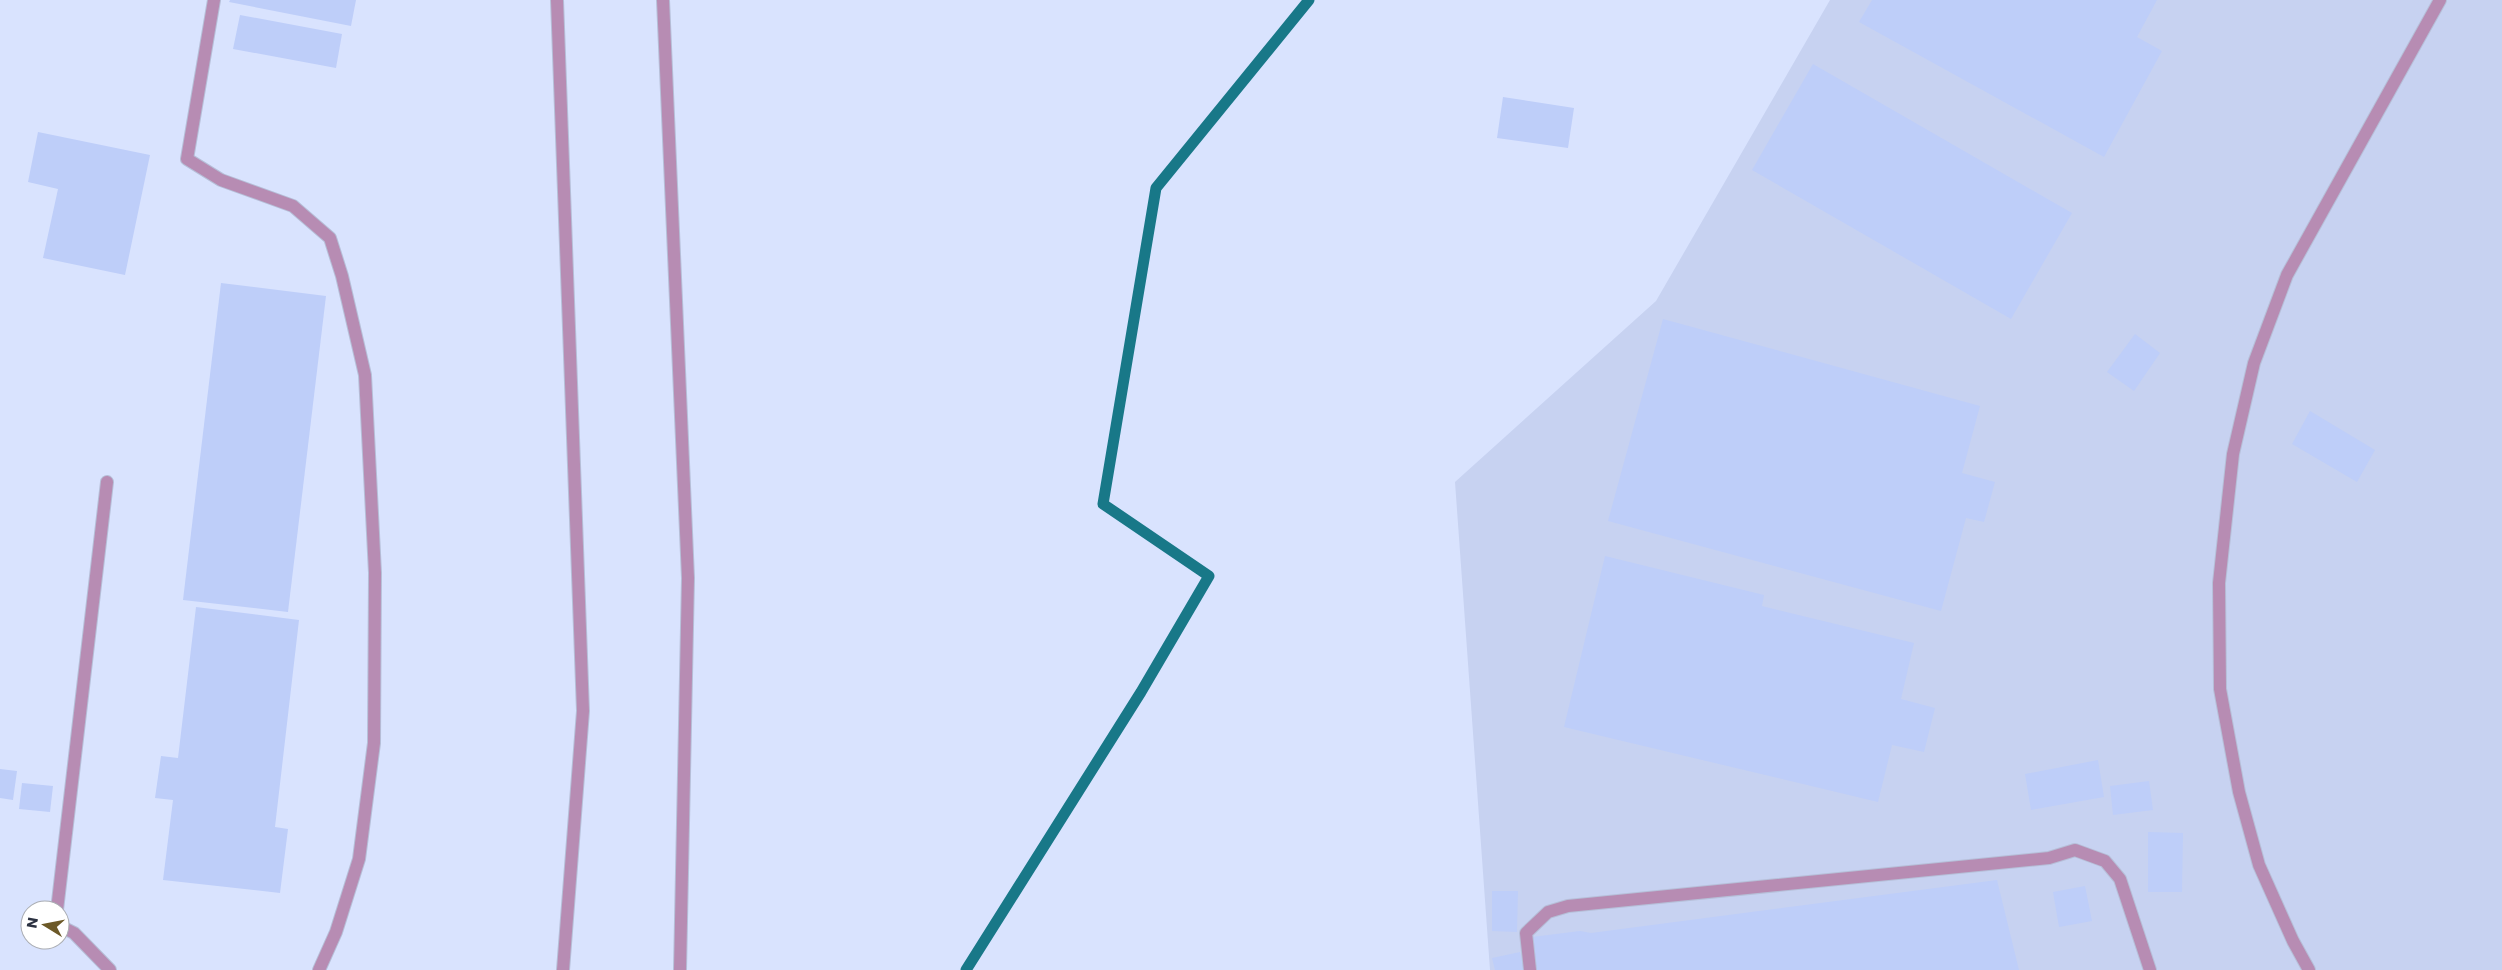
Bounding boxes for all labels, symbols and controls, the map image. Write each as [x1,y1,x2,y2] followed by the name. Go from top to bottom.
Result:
[20,900,70,950] north arrow
[21,916,43,930] text: N

